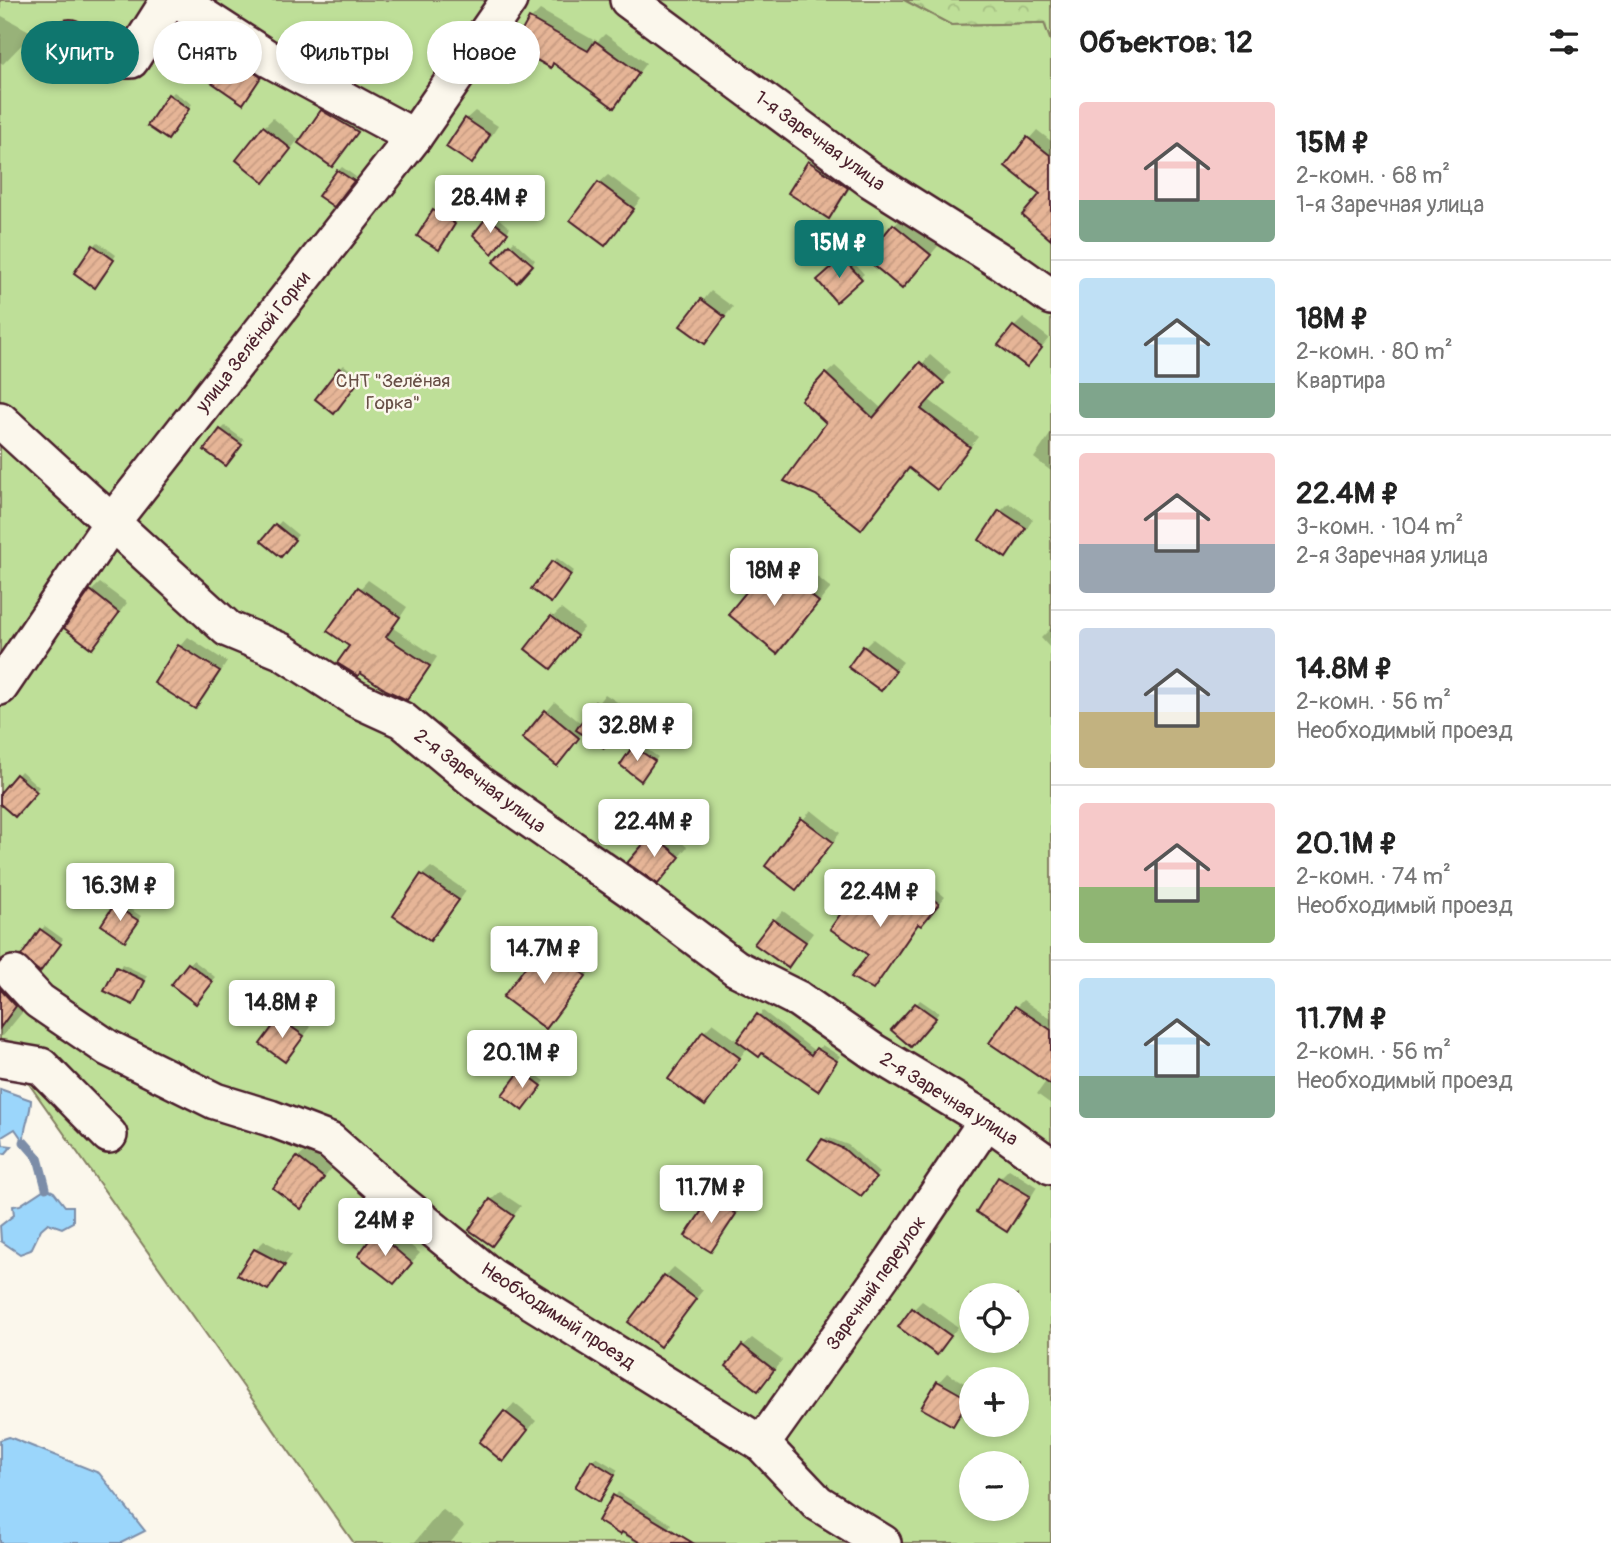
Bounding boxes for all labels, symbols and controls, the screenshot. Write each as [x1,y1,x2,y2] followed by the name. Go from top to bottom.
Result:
[21,21,139,84] chip: Купить
[153,21,262,84] chip: Снять
[276,21,413,84] chip: Фильтры
[427,21,540,84] chip: Новое
[1545,23,1583,61] icon: filters
[1079,24,1253,61] text: Объектов: 12
[750,86,890,196] street label: 1-я Заречная улица
[1296,124,1370,161] text: 15M ₽
[1135,130,1219,214] icon: home
[1296,161,1450,190] text: 2-комн. · 68 m²
[425,176,555,235] pin: 28.4M ₽
[451,183,529,212] text: 28.4M ₽
[1296,190,1484,219] text: 1-я Заречная улица
[790,220,888,280] pin: 15M ₽
[811,228,867,257] text: 15M ₽
[190,266,316,418] street label: улица Зелёной Горки
[1296,300,1369,337] text: 18M ₽
[1135,306,1219,390] icon: home
[1296,337,1453,366] text: 2-комн. · 80 m²
[1296,366,1385,395] text: Квартира
[336,369,450,415] park label: СНТ "Зелёная Горка"
[1296,475,1400,512] text: 22.4M ₽
[1135,481,1219,565] icon: home
[1296,512,1463,541] text: 3-комн. · 104 m²
[1296,541,1488,570] text: 2-я Заречная улица
[725,548,823,608] pin: 18M ₽
[746,556,802,585] text: 18M ₽
[1296,650,1393,687] text: 14.8M ₽
[1135,656,1219,740] icon: home
[1296,687,1451,716] text: 2-комн. · 56 m²
[572,704,702,763] pin: 32.8M ₽
[598,711,676,740] text: 32.8M ₽
[1296,716,1512,745] text: Необходимый проезд
[409,724,551,838] street label: 2-я Заречная улица
[589,800,719,859] pin: 22.4M ₽
[614,807,694,836] text: 22.4M ₽
[1296,825,1398,862] text: 20.1M ₽
[1135,831,1219,915] icon: home
[1296,862,1451,891] text: 2-комн. · 74 m²
[55,864,185,923] pin: 16.3M ₽
[815,870,945,929] pin: 22.4M ₽
[82,871,158,900] text: 16.3M ₽
[840,877,920,906] text: 22.4M ₽
[1296,891,1512,920] text: Необходимый проезд
[479,926,609,986] pin: 14.7M ₽
[507,934,581,963] text: 14.7M ₽
[217,981,347,1040] pin: 14.8M ₽
[245,988,319,1017] text: 14.8M ₽
[1296,1000,1388,1037] text: 11.7M ₽
[1135,1006,1219,1090] icon: home
[457,1030,587,1090] pin: 20.1M ₽
[1296,1037,1451,1066] text: 2-комн. · 56 m²
[483,1038,561,1067] text: 20.1M ₽
[875,1047,1023,1151] street label: 2-я Заречная улица
[1296,1066,1512,1095] text: Необходимый проезд
[646,1166,776,1225] pin: 11.7M ₽
[676,1173,746,1202] text: 11.7M ₽
[336,1198,434,1258] pin: 24M ₽
[354,1206,416,1235] text: 24M ₽
[821,1211,931,1355] street label: Заречный переулок
[476,1257,640,1375] street label: Необходимый проезд
[959,1283,1029,1521] map controls
[959,1283,1029,1353] button: locate
[959,1367,1029,1437] button: +
[959,1451,1029,1521] button: −

